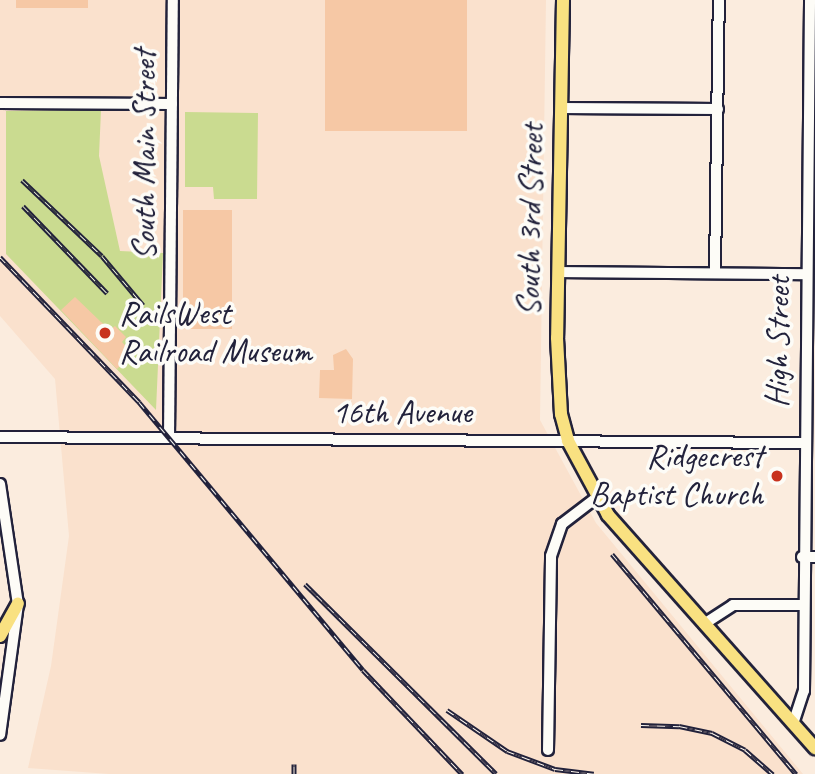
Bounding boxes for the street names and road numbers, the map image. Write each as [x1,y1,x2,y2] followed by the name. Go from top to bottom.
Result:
[125,49,165,261] street label: South Main Street
[510,123,552,317] street label: South 3rd Street
[757,276,799,408] street label: High Street
[332,393,472,433] street label: 16th Avenue

